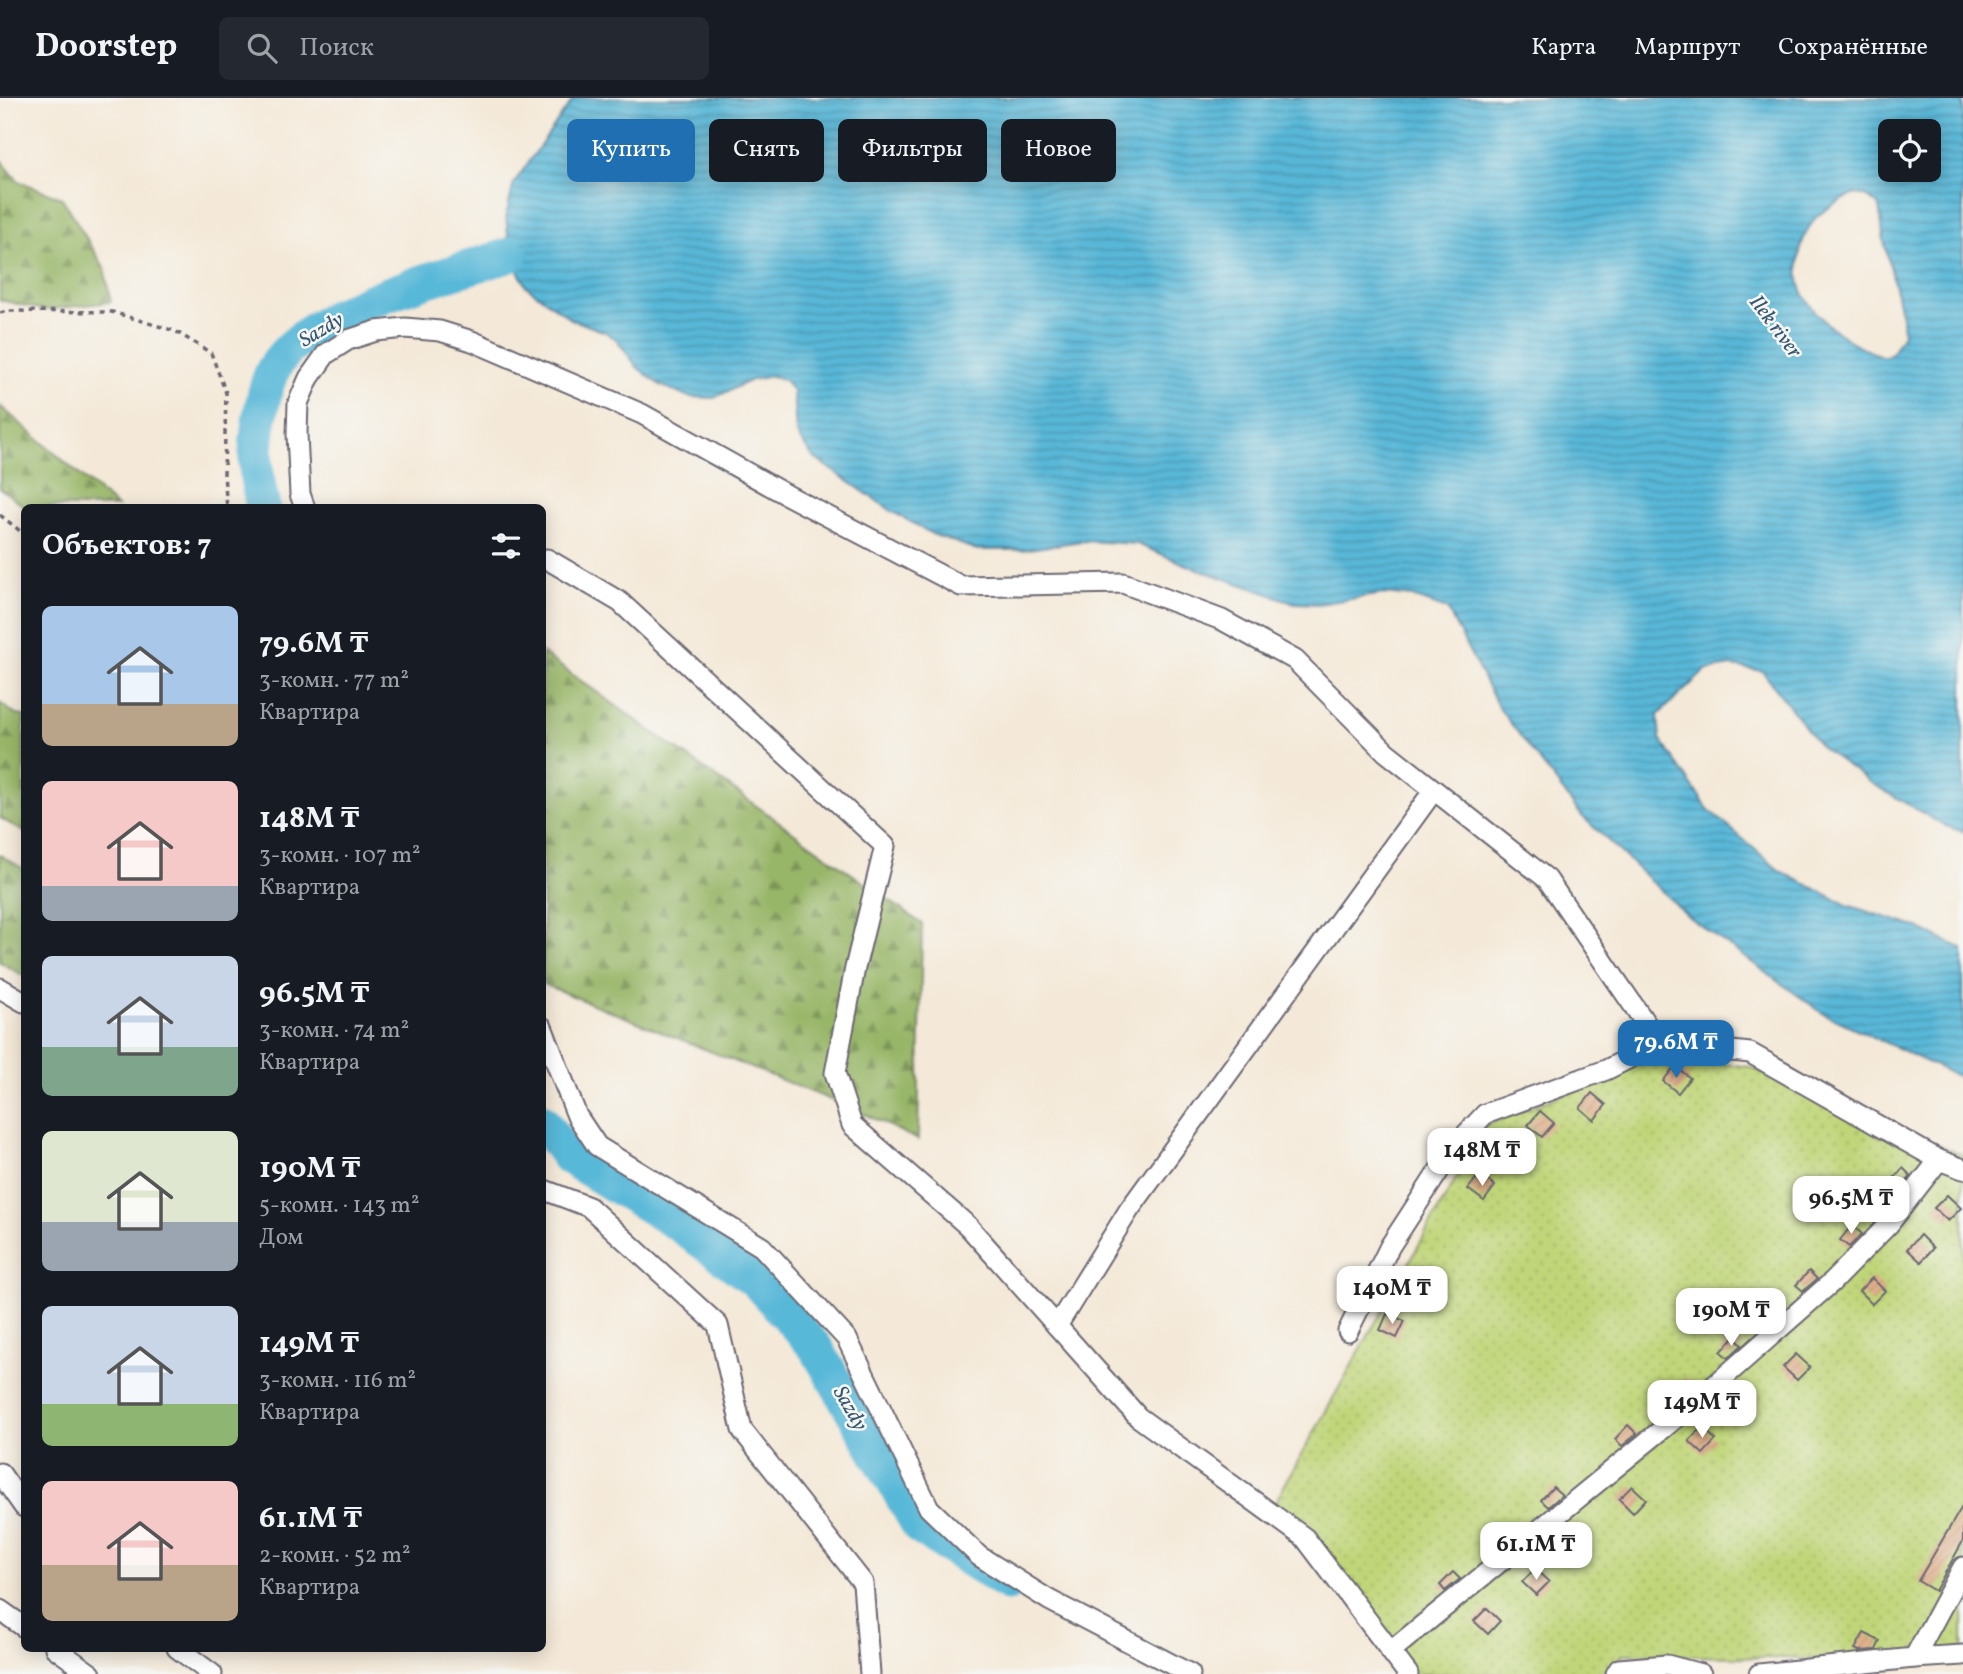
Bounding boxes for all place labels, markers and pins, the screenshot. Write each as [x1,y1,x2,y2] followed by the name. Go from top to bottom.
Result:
[1611,1020,1741,1080] pin: 79.6M ₸
[1425,1128,1539,1188] pin: 148M ₸
[1786,1176,1916,1236] pin: 96.5M ₸
[1335,1266,1449,1326] pin: 140M ₸
[1674,1288,1788,1348] pin: 190M ₸
[1645,1380,1759,1440] pin: 149M ₸
[1471,1522,1601,1582] pin: 61.1M ₸

